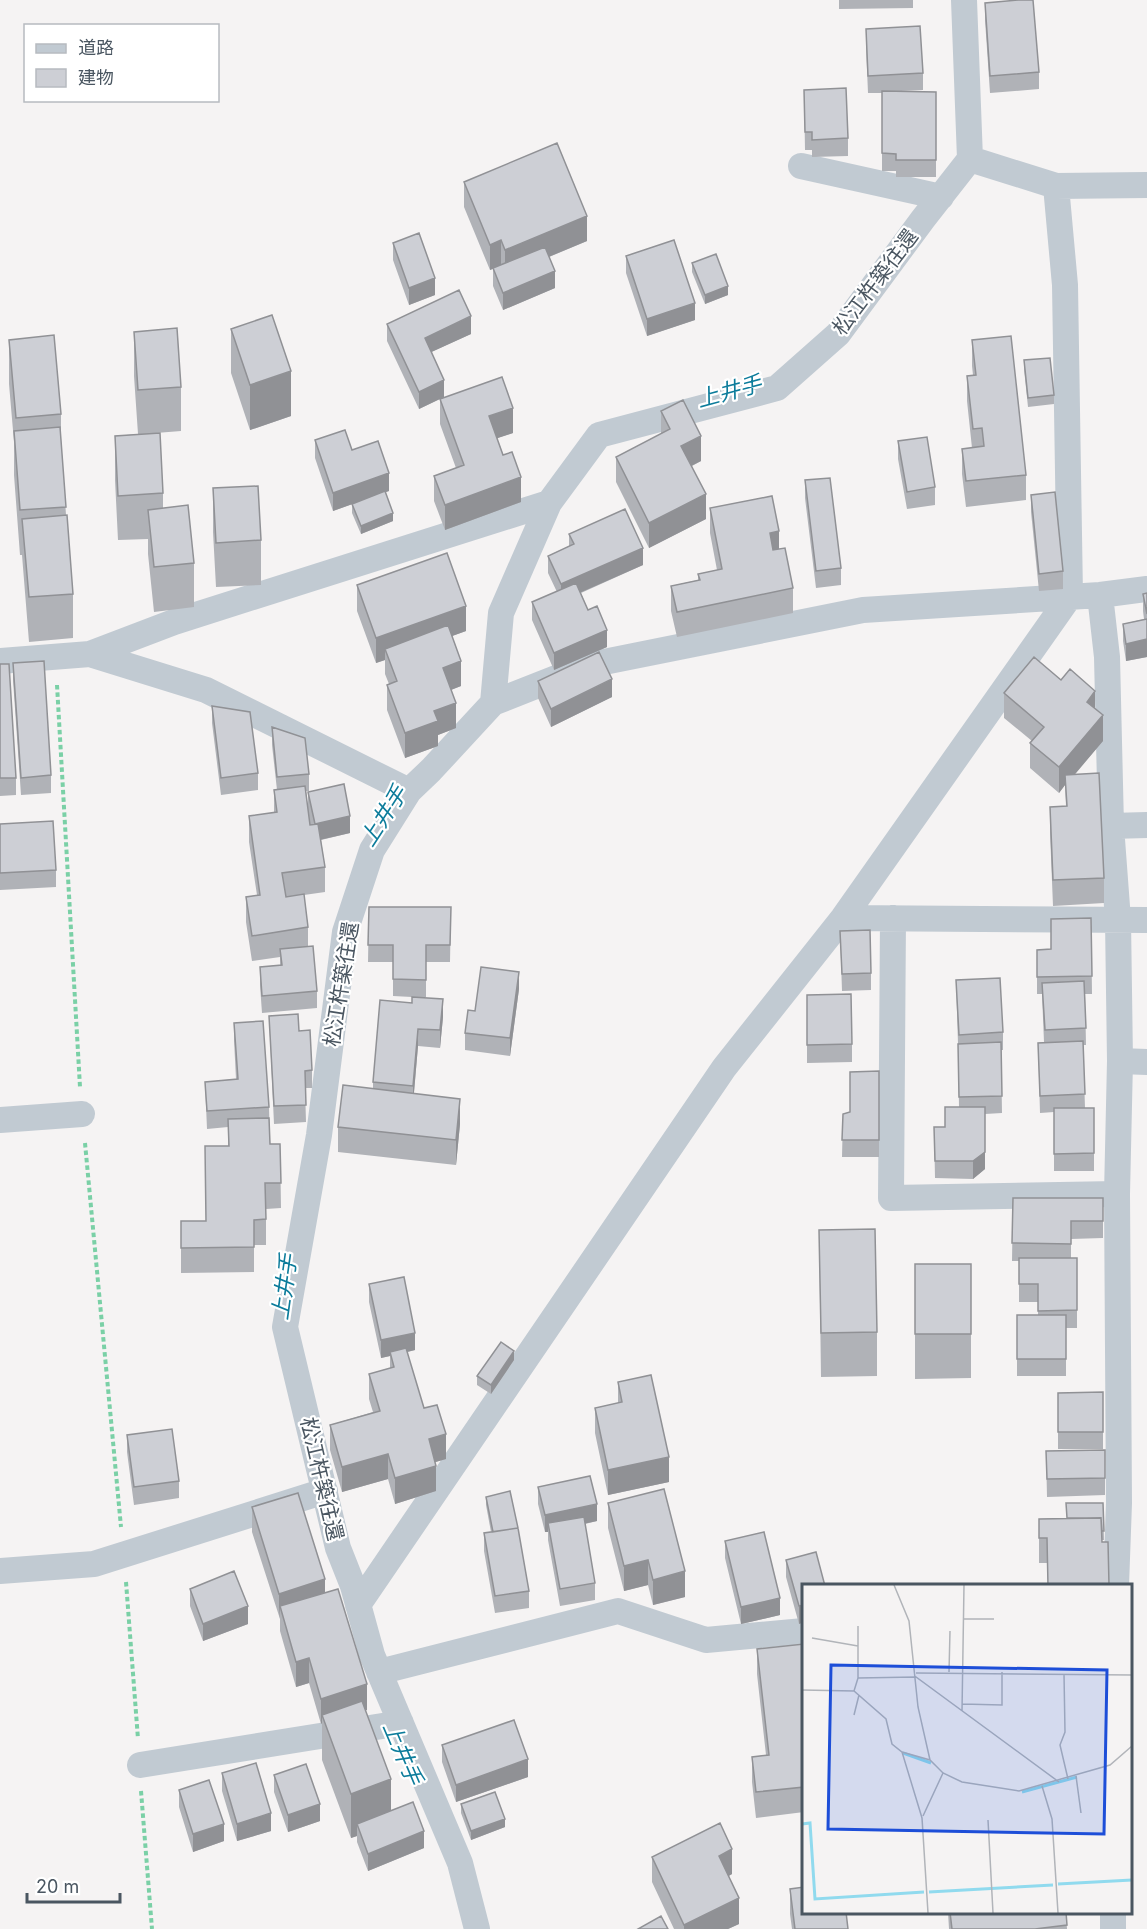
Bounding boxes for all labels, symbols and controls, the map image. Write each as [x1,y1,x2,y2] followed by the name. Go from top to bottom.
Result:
[24,24,219,102] legend
[78,37,114,58] text: 道路
[78,67,114,88] text: 建物
[827,224,923,340] street label: 松江杵築往還
[694,369,766,412] water label: 上井手
[354,780,413,851] water label: 上井手
[319,920,363,1048] street label: 松江杵築往還
[267,1251,302,1321] water label: 上井手
[296,1415,348,1543] street label: 松江杵築往還
[802,1584,1132,1914] inset map
[378,1718,429,1790] water label: 上井手
[27,1866,120,1904] scale bar
[36,1876,79,1897] text: 20 m

